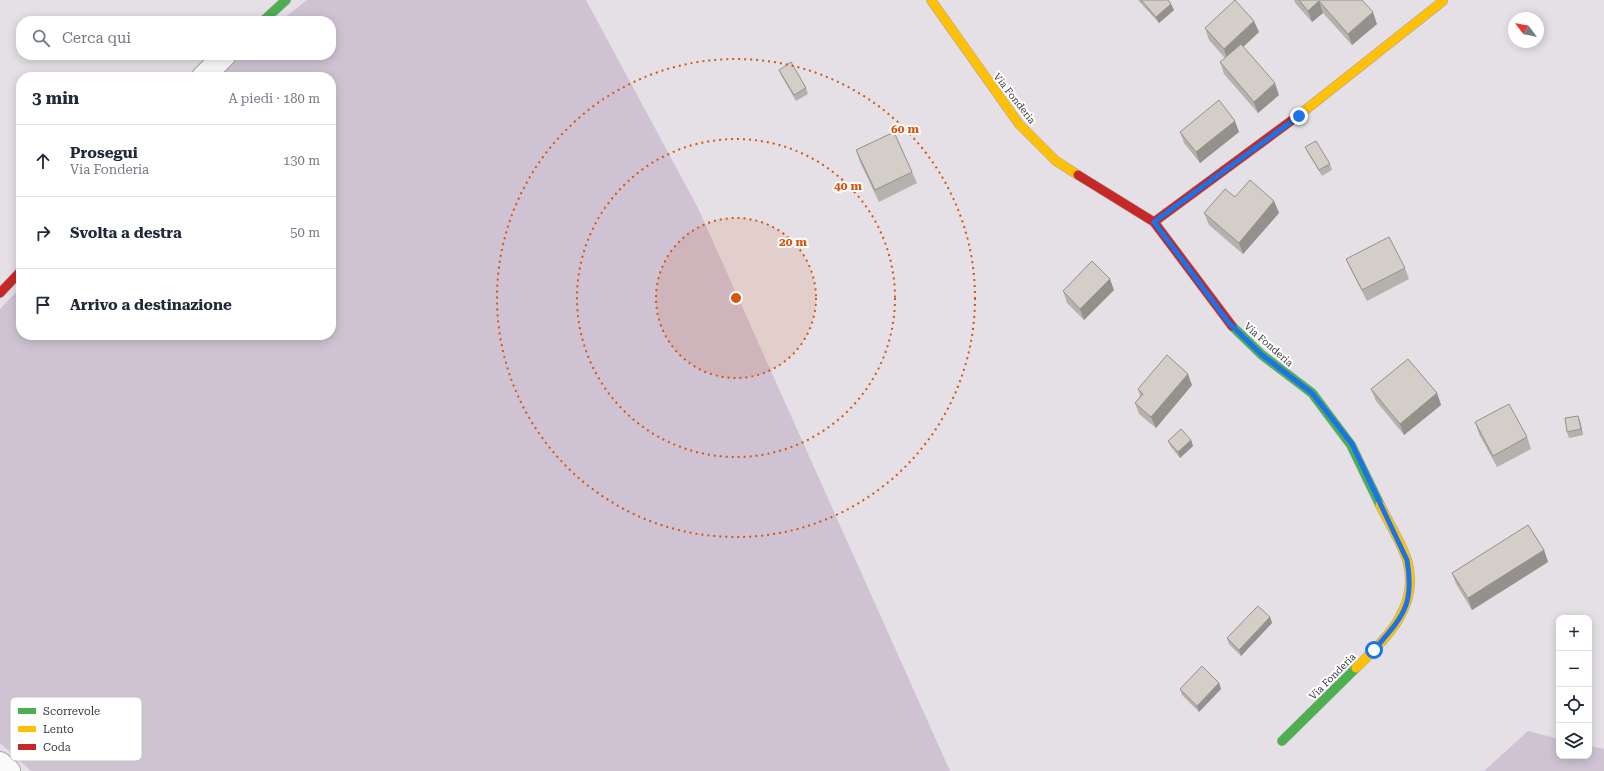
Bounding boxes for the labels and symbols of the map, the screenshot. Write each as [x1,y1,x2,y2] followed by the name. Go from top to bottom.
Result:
[1508,12,1544,48] north arrow
[992,71,1038,126] street label: Via Fonderia
[1290,107,1308,125] route end
[891,122,919,136] text: 60 m
[834,179,862,193] text: 40 m
[779,235,807,249] text: 20 m
[729,291,743,305] centre of rings
[1242,320,1296,369] street label: Via Fonderia
[1365,641,1383,659] route start
[1307,651,1358,702] street label: Via Fonderia
[10,697,142,761] legend
[43,705,100,718] text: Scorrevole
[43,723,74,736] text: Lento
[43,741,71,754] text: Coda

